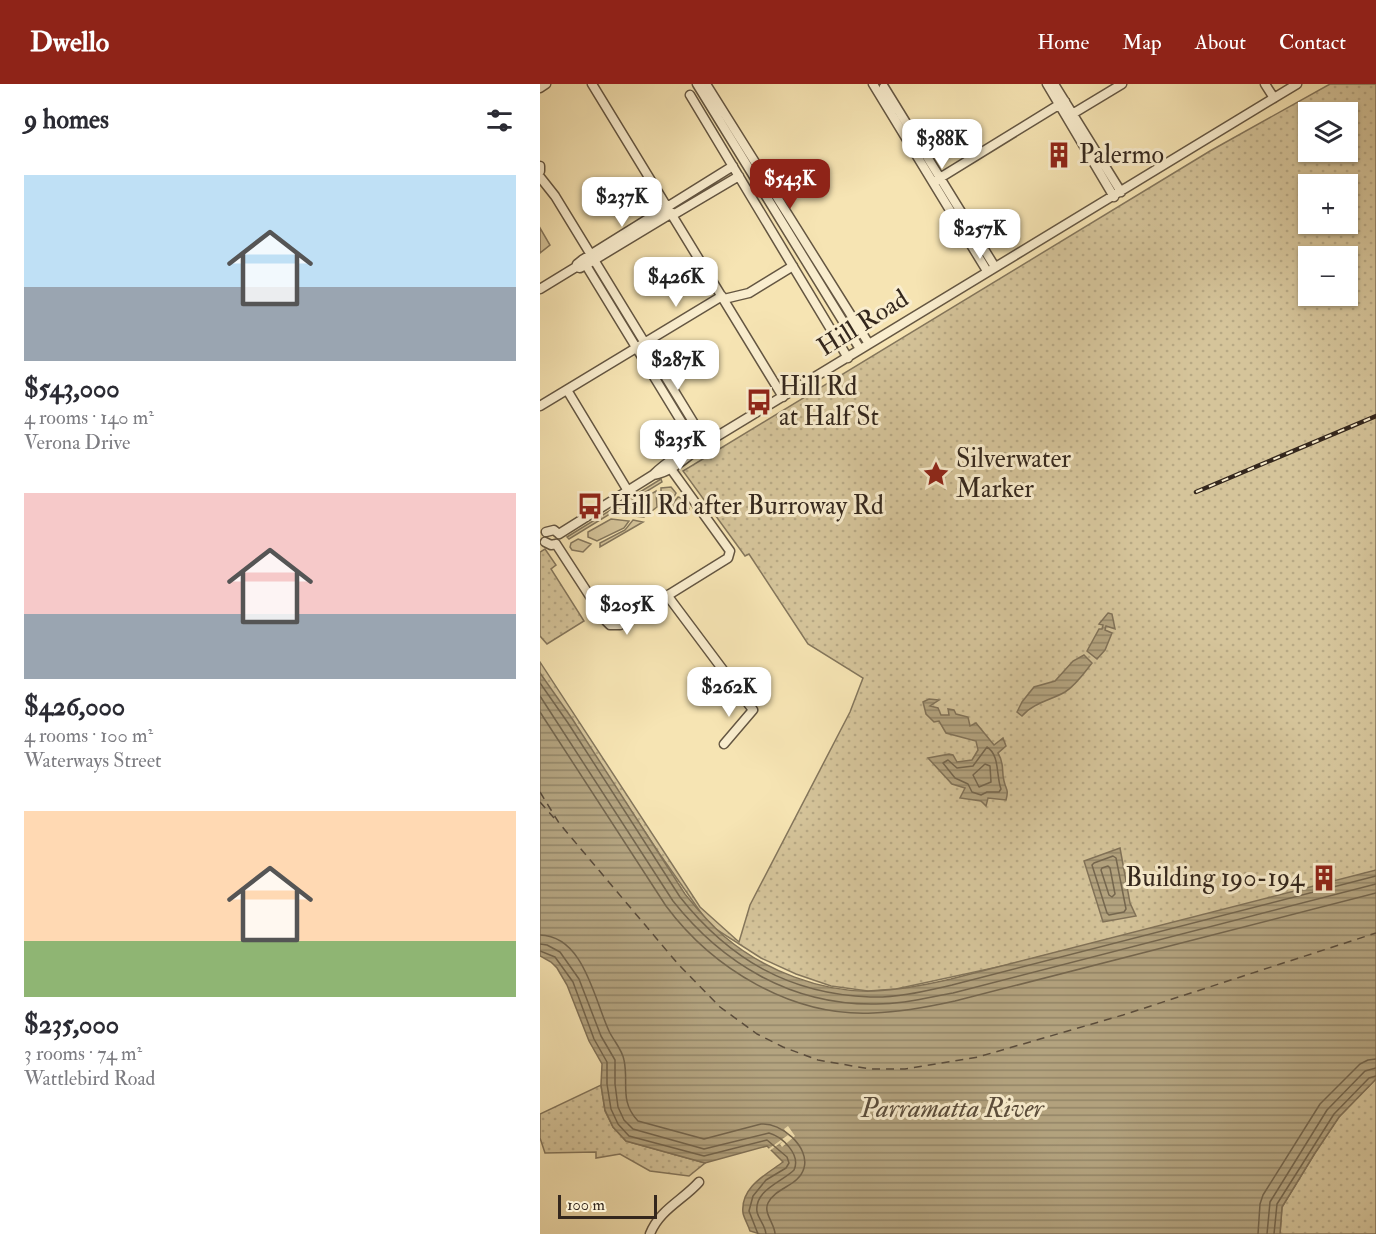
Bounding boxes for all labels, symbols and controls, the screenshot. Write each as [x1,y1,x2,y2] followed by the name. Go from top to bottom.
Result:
[30,25,109,60] text: Dwello
[1037,29,1089,56] text: Home
[1122,29,1162,56] text: Map
[1195,29,1246,56] text: About
[1279,29,1346,56] text: Contact
[1298,102,1358,306] map controls
[1298,102,1358,162] button: layers
[24,104,109,136] text: 9 homes
[483,104,516,137] icon: filters
[900,119,984,170] pin: $388K
[916,126,968,151] text: $388K
[1079,139,1164,171] place label: Palermo
[1044,140,1074,170] building icon: Palermo
[748,159,832,210] pin: $543K
[764,166,816,191] text: $543K
[1298,174,1358,234] button: +
[580,177,664,228] pin: $237K
[596,184,648,209] text: $237K
[938,209,1022,260] pin: $257K
[216,214,324,322] icon: home
[953,216,1007,241] text: $257K
[1298,246,1358,306] button: −
[634,257,718,308] pin: $426K
[648,264,704,289] text: $426K
[812,282,915,363] street label: Hill Road
[636,340,720,391] pin: $287K
[651,347,705,372] text: $287K
[779,371,879,433] place label: Hill Rd at Half St
[24,373,120,405] text: $543,000
[744,387,774,417] bus stop icon: Hill Rd at Half St
[24,405,154,430] text: 4 rooms · 140 m²
[638,420,722,471] pin: $235K
[654,427,706,452] text: $235K
[24,430,130,455] text: Verona Drive
[956,443,1071,505] place label: Silverwater Marker
[921,459,951,489] place icon: Silverwater Marker
[610,490,884,522] place label: Hill Rd after Burroway Rd
[575,491,605,521] bus stop icon: Hill Rd after Burroway Rd
[216,532,324,640] icon: home
[585,585,669,636] pin: $205K
[600,592,654,617] text: $205K
[687,667,771,718] pin: $262K
[701,674,757,699] text: $262K
[24,691,125,723] text: $426,000
[24,723,153,748] text: 4 rooms · 100 m²
[24,748,161,773] text: Waterways Street
[216,850,324,958] icon: home
[1125,862,1305,894] place label: Building 190-194
[1309,863,1339,893] building icon: Building 190-194
[24,1009,119,1041] text: $235,000
[24,1041,142,1066] text: 3 rooms · 74 m²
[24,1066,155,1091] text: Wattlebird Road
[859,1092,1046,1125] water label: Parramatta River
[558,1192,657,1220] scale bar
[567,1195,605,1215] text: 100 m

